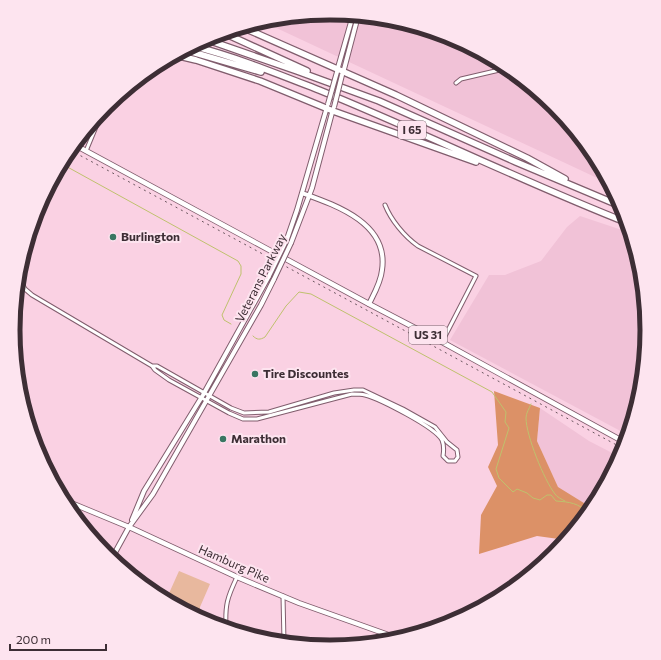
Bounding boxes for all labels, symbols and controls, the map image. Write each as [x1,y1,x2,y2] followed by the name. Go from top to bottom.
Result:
[398,121,426,139] road number: I 65
[121,229,180,243] place label: Burlington
[232,231,288,324] street label: Veterans Parkway
[108,232,118,242] marker: Burlington
[409,326,447,344] road number: US 31
[263,366,349,380] place label: Tire Discountes
[250,369,260,379] marker: Tire Discountes
[231,431,286,445] place label: Marathon
[218,434,228,444] marker: Marathon
[197,541,272,585] street label: Hamburg Pike
[10,626,106,652] scale bar
[16,632,51,646] text: 200 m

